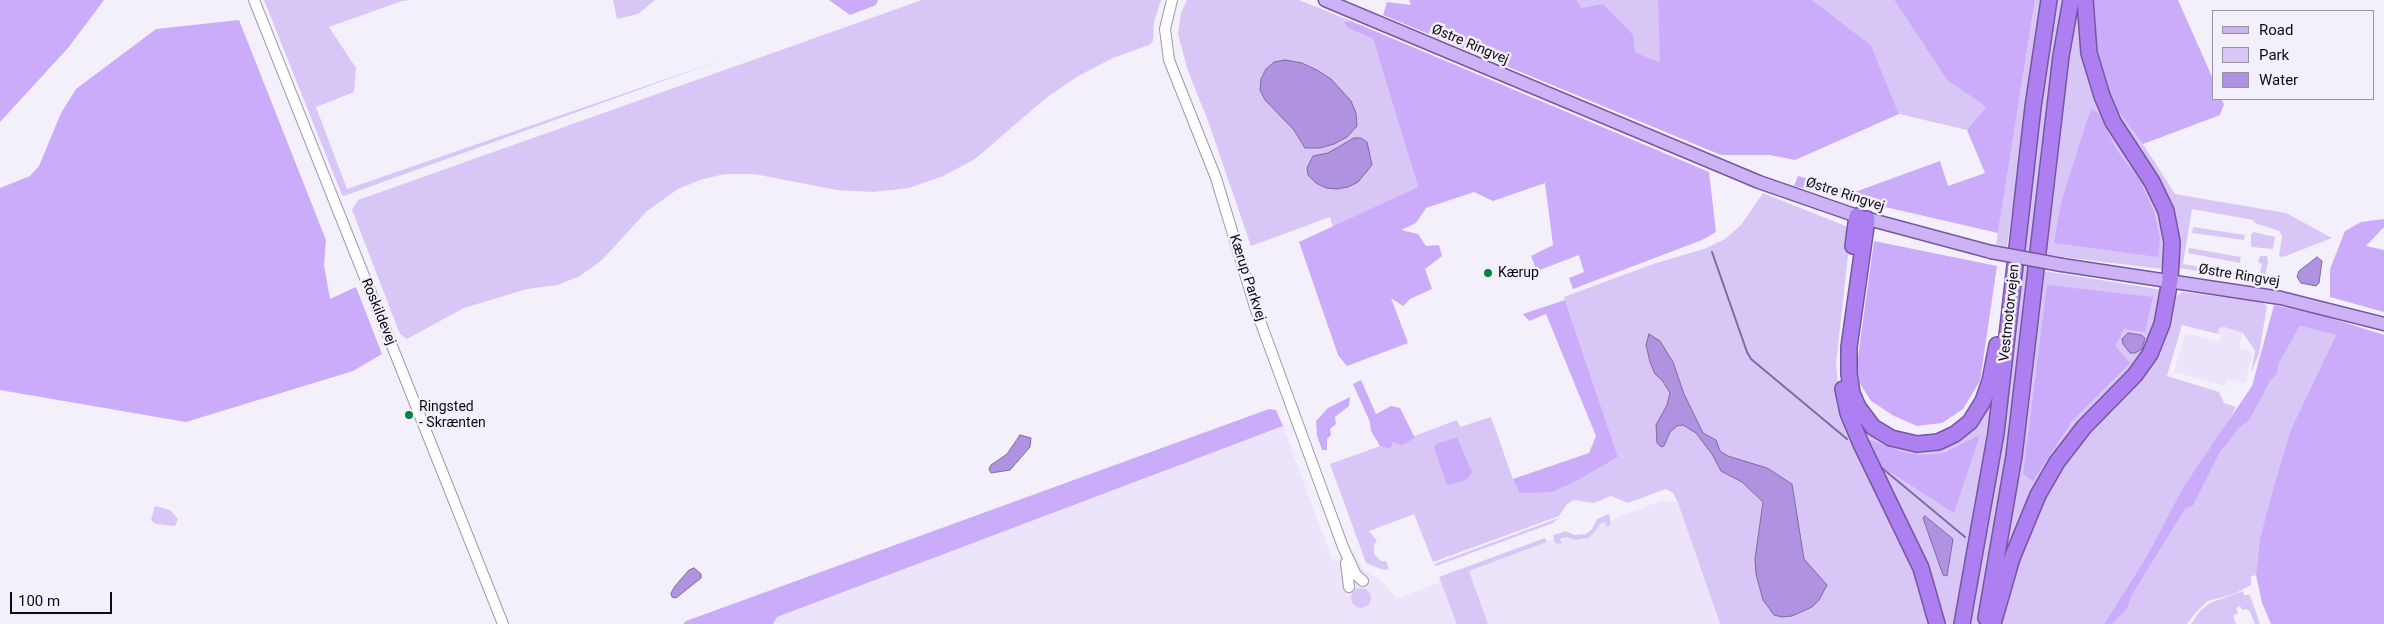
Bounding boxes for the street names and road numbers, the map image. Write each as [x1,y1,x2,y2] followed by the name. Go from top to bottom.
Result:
[1429,21,1511,69] street label: Østre Ringvej
[1803,174,1887,216] street label: Østre Ringvej
[1225,233,1269,323] street label: Kærup Parkvej
[2197,261,2281,291] street label: Østre Ringvej
[1997,263,2023,363] street label: Vestmotorvejen
[357,276,399,348] street label: Roskildevej

